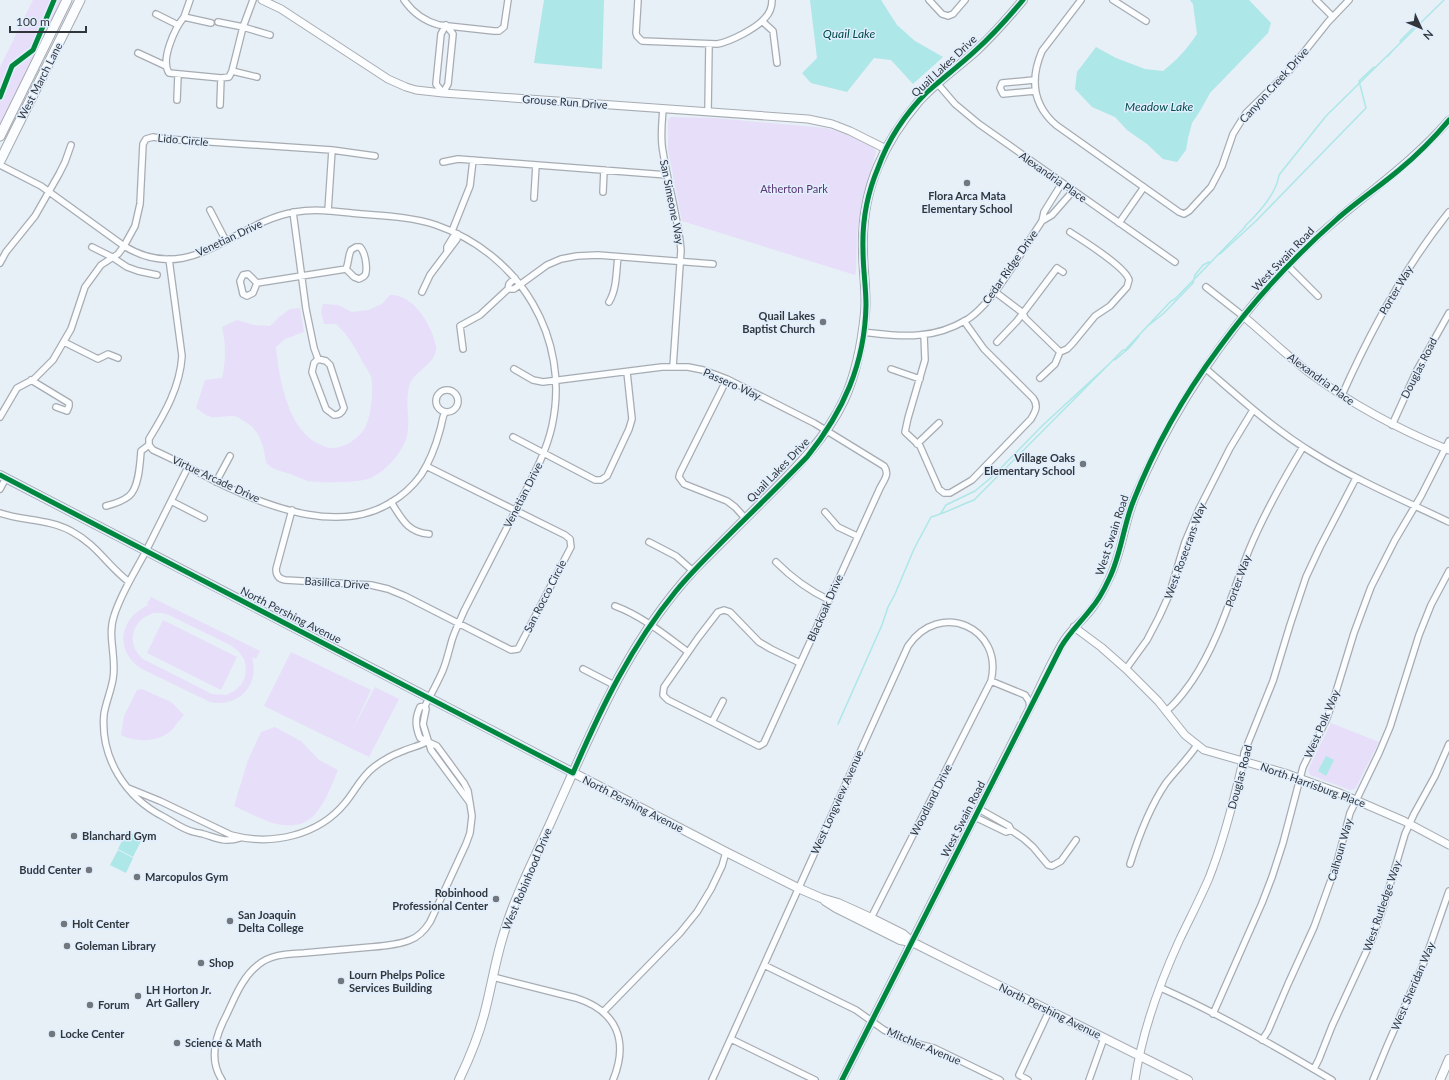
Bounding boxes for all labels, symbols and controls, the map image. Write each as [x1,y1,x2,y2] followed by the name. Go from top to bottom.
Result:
[10,8,86,34] scale bar
[1401,8,1441,48] north arrow
[16,14,50,29] text: 100 m
[823,26,875,41] water label: Quail Lake
[1421,28,1436,43] text: N
[908,32,979,99] street label: Quail Lakes Drive
[15,40,65,121] street label: West March Lane
[1236,44,1311,125] street label: Canyon Creek Drive
[522,92,608,111] street label: Grouse Run Drive
[1125,99,1194,114] water label: Meadow Lake
[157,131,209,148] street label: Lido Circle
[1017,148,1090,205] street label: Alexandria Place
[658,158,687,246] street label: San Simeone Way
[962,178,972,188] marker: Flora Arca Mata Elementary School
[760,182,828,195] park label: Atherton Park
[922,189,1013,215] place label: Flora Arca Mata Elementary School
[194,216,264,259] street label: Venetian Drive
[1249,224,1316,293] street label: West Swain Road
[979,227,1040,306] street label: Cedar Ridge Drive
[1376,263,1415,316] street label: Porter Way
[742,309,815,335] place label: Quail Lakes Baptist Church
[818,317,828,327] marker: Quail Lakes Baptist Church
[1398,335,1439,400] street label: Douglas Road
[1285,350,1357,407] street label: Alexandria Place
[701,365,763,402] street label: Passero Way
[744,435,812,505] street label: Quail Lakes Drive
[984,451,1075,477] place label: Village Oaks Elementary School
[170,453,262,505] street label: Virtue Arcade Drive
[1078,459,1088,469] marker: Village Oaks Elementary School
[500,460,545,530] street label: Venetian Drive
[1092,493,1131,577] street label: West Swain Road
[1161,501,1208,601] street label: West Rosecrans Way
[1222,553,1253,609] street label: Porter Way
[521,557,569,634] street label: San Rocco Circle
[804,572,845,643] street label: Blackoak Drive
[304,574,370,591] street label: Basilica Drive
[238,583,344,646] street label: North Pershing Avenue
[1301,687,1342,760] street label: West Polk Way
[1225,743,1254,811] street label: Douglas Road
[808,747,865,856] street label: West Longview Avenue
[1259,759,1368,810] street label: North Harrisburg Place
[907,762,954,838] street label: Woodland Drive
[580,772,686,835] street label: North Pershing Avenue
[938,778,987,859] street label: West Swain Road
[1324,817,1355,883] street label: Calhoun Way
[499,826,554,932] street label: West Robinhood Drive
[82,829,156,842] place label: Blanchard Gym
[69,831,79,841] marker: Blanchard Gym
[1360,858,1403,953] street label: West Rutledge Way
[19,863,82,876] place label: Budd Center
[84,865,94,875] marker: Budd Center
[145,870,228,883] place label: Marcopulos Gym
[132,872,142,882] marker: Marcopulos Gym
[392,886,489,912] place label: Robinhood Professional Center
[491,894,501,904] marker: Robinhood Professional Center
[238,908,304,934] place label: San Joaquin Delta College
[225,916,235,926] marker: San Joaquin Delta College
[72,917,130,930] place label: Holt Center
[59,919,69,929] marker: Holt Center
[75,939,156,952] place label: Goleman Library
[1388,939,1437,1032] street label: West Sheridan Way
[62,941,72,951] marker: Goleman Library
[209,956,234,969] place label: Shop
[196,958,206,968] marker: Shop
[349,968,445,994] place label: Lourn Phelps Police Services Building
[336,976,346,986] marker: Lourn Phelps Police Services Building
[997,980,1103,1041] street label: North Pershing Avenue
[145,983,212,1009] place label: LH Horton Jr. Art Gallery
[133,991,143,1001] marker: LH Horton Jr. Art Gallery
[98,998,130,1011] place label: Forum
[85,1000,95,1010] marker: Forum
[885,1024,963,1067] street label: Mitchler Avenue
[60,1027,125,1040] place label: Locke Center
[47,1029,57,1039] marker: Locke Center
[185,1036,262,1049] place label: Science & Math
[172,1038,182,1048] marker: Science & Math

